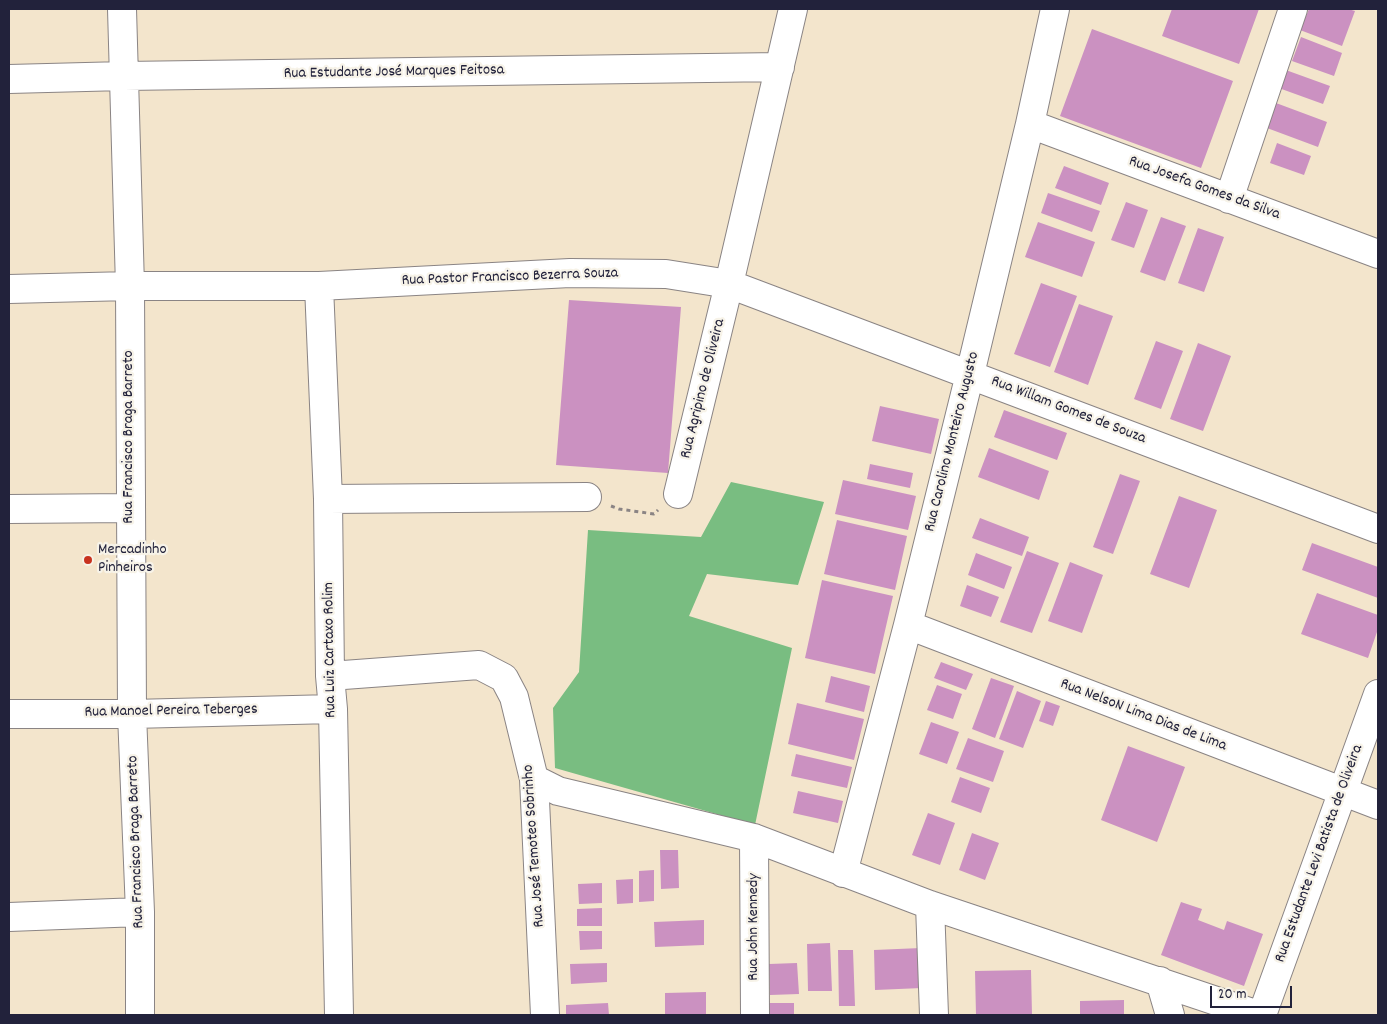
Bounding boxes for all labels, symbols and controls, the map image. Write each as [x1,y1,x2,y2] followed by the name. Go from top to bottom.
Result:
[284,61,504,85] street label: Rua Estudante José Marques Feitosa
[1126,153,1282,225] street label: Rua Josefa Gomes da Silva
[401,265,619,291] street label: Rua Pastor Francisco Bezerra Souza
[677,317,731,461] street label: Rua Agripino de Oliveira
[120,350,140,524] street label: Rua Francisco Braga Barreto
[921,350,985,534] street label: Rua Carolino Monteiro Augusto
[988,373,1148,449] street label: Rua Willam Gomes de Souza
[98,541,167,579] place label: Mercadinho Pinheiros
[82,554,94,566] marker: Mercadinho Pinheiros
[320,582,342,718] street label: Rua Luiz Cartaxo Rolim
[1057,675,1229,757] street label: Rua NelsoN Lima Dias de Lima
[84,701,258,723] street label: Rua Manoel Pereira Teberges
[1272,742,1368,966] street label: Rua Estudante Levi Batista de Oliveira
[124,755,150,929] street label: Rua Francisco Braga Barreto
[520,764,550,928] street label: Rua José Temoteo Sobrinho
[745,873,765,981] street label: Rua John Kennedy
[1212,976,1294,1008] scale bar
[1218,984,1246,1006] text: 20 m

